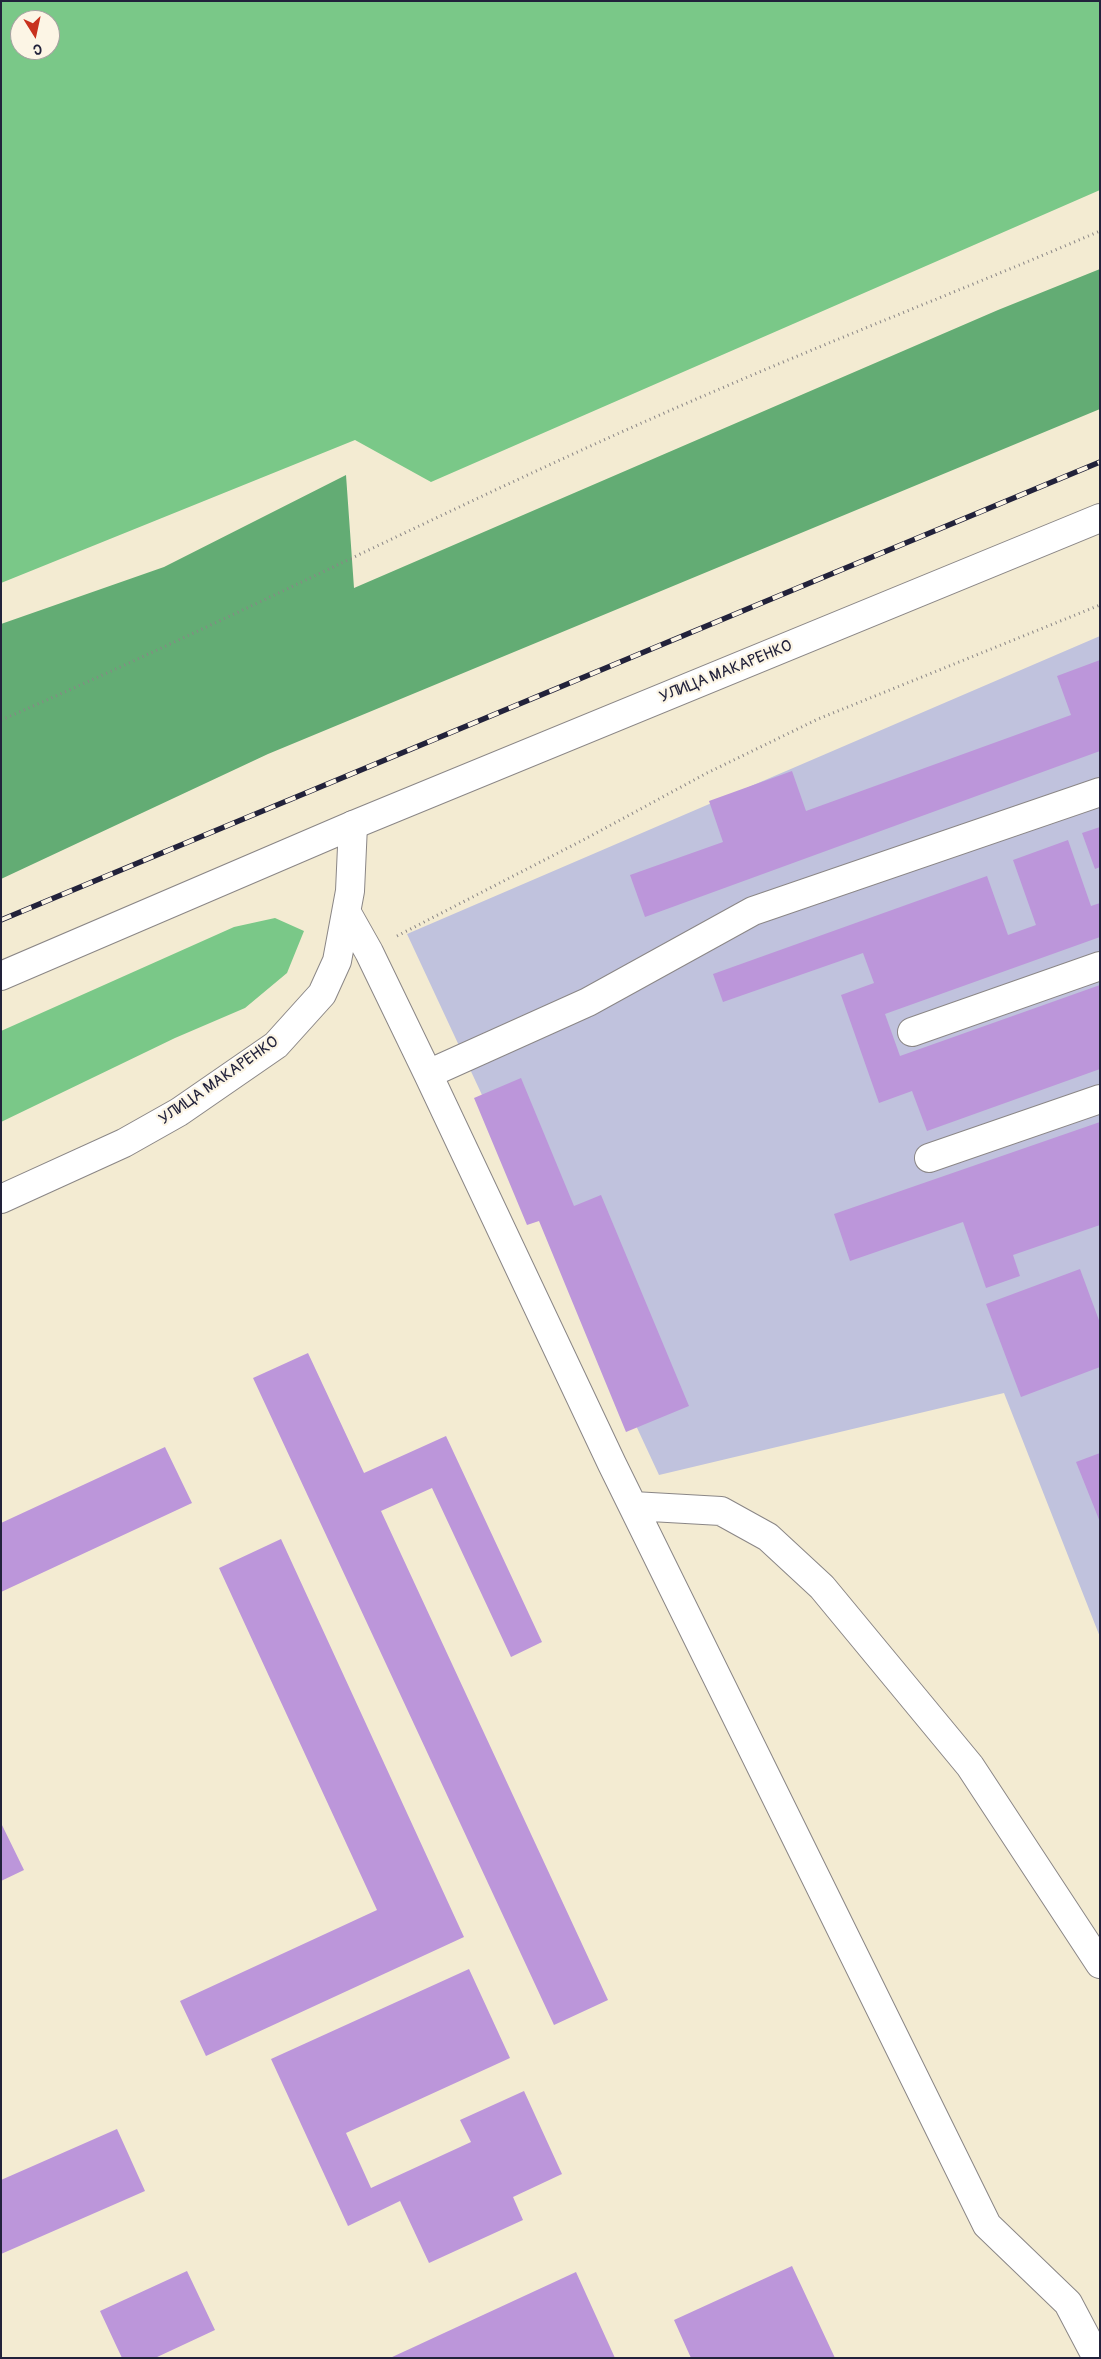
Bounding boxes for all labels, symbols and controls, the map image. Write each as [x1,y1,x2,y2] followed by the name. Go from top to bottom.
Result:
[10,10,60,60] north arrow
[32,40,43,58] text: С
[657,637,795,707] street label: УЛИЦА МАКАРЕНКО
[156,1033,282,1129] street label: УЛИЦА МАКАРЕНКО

